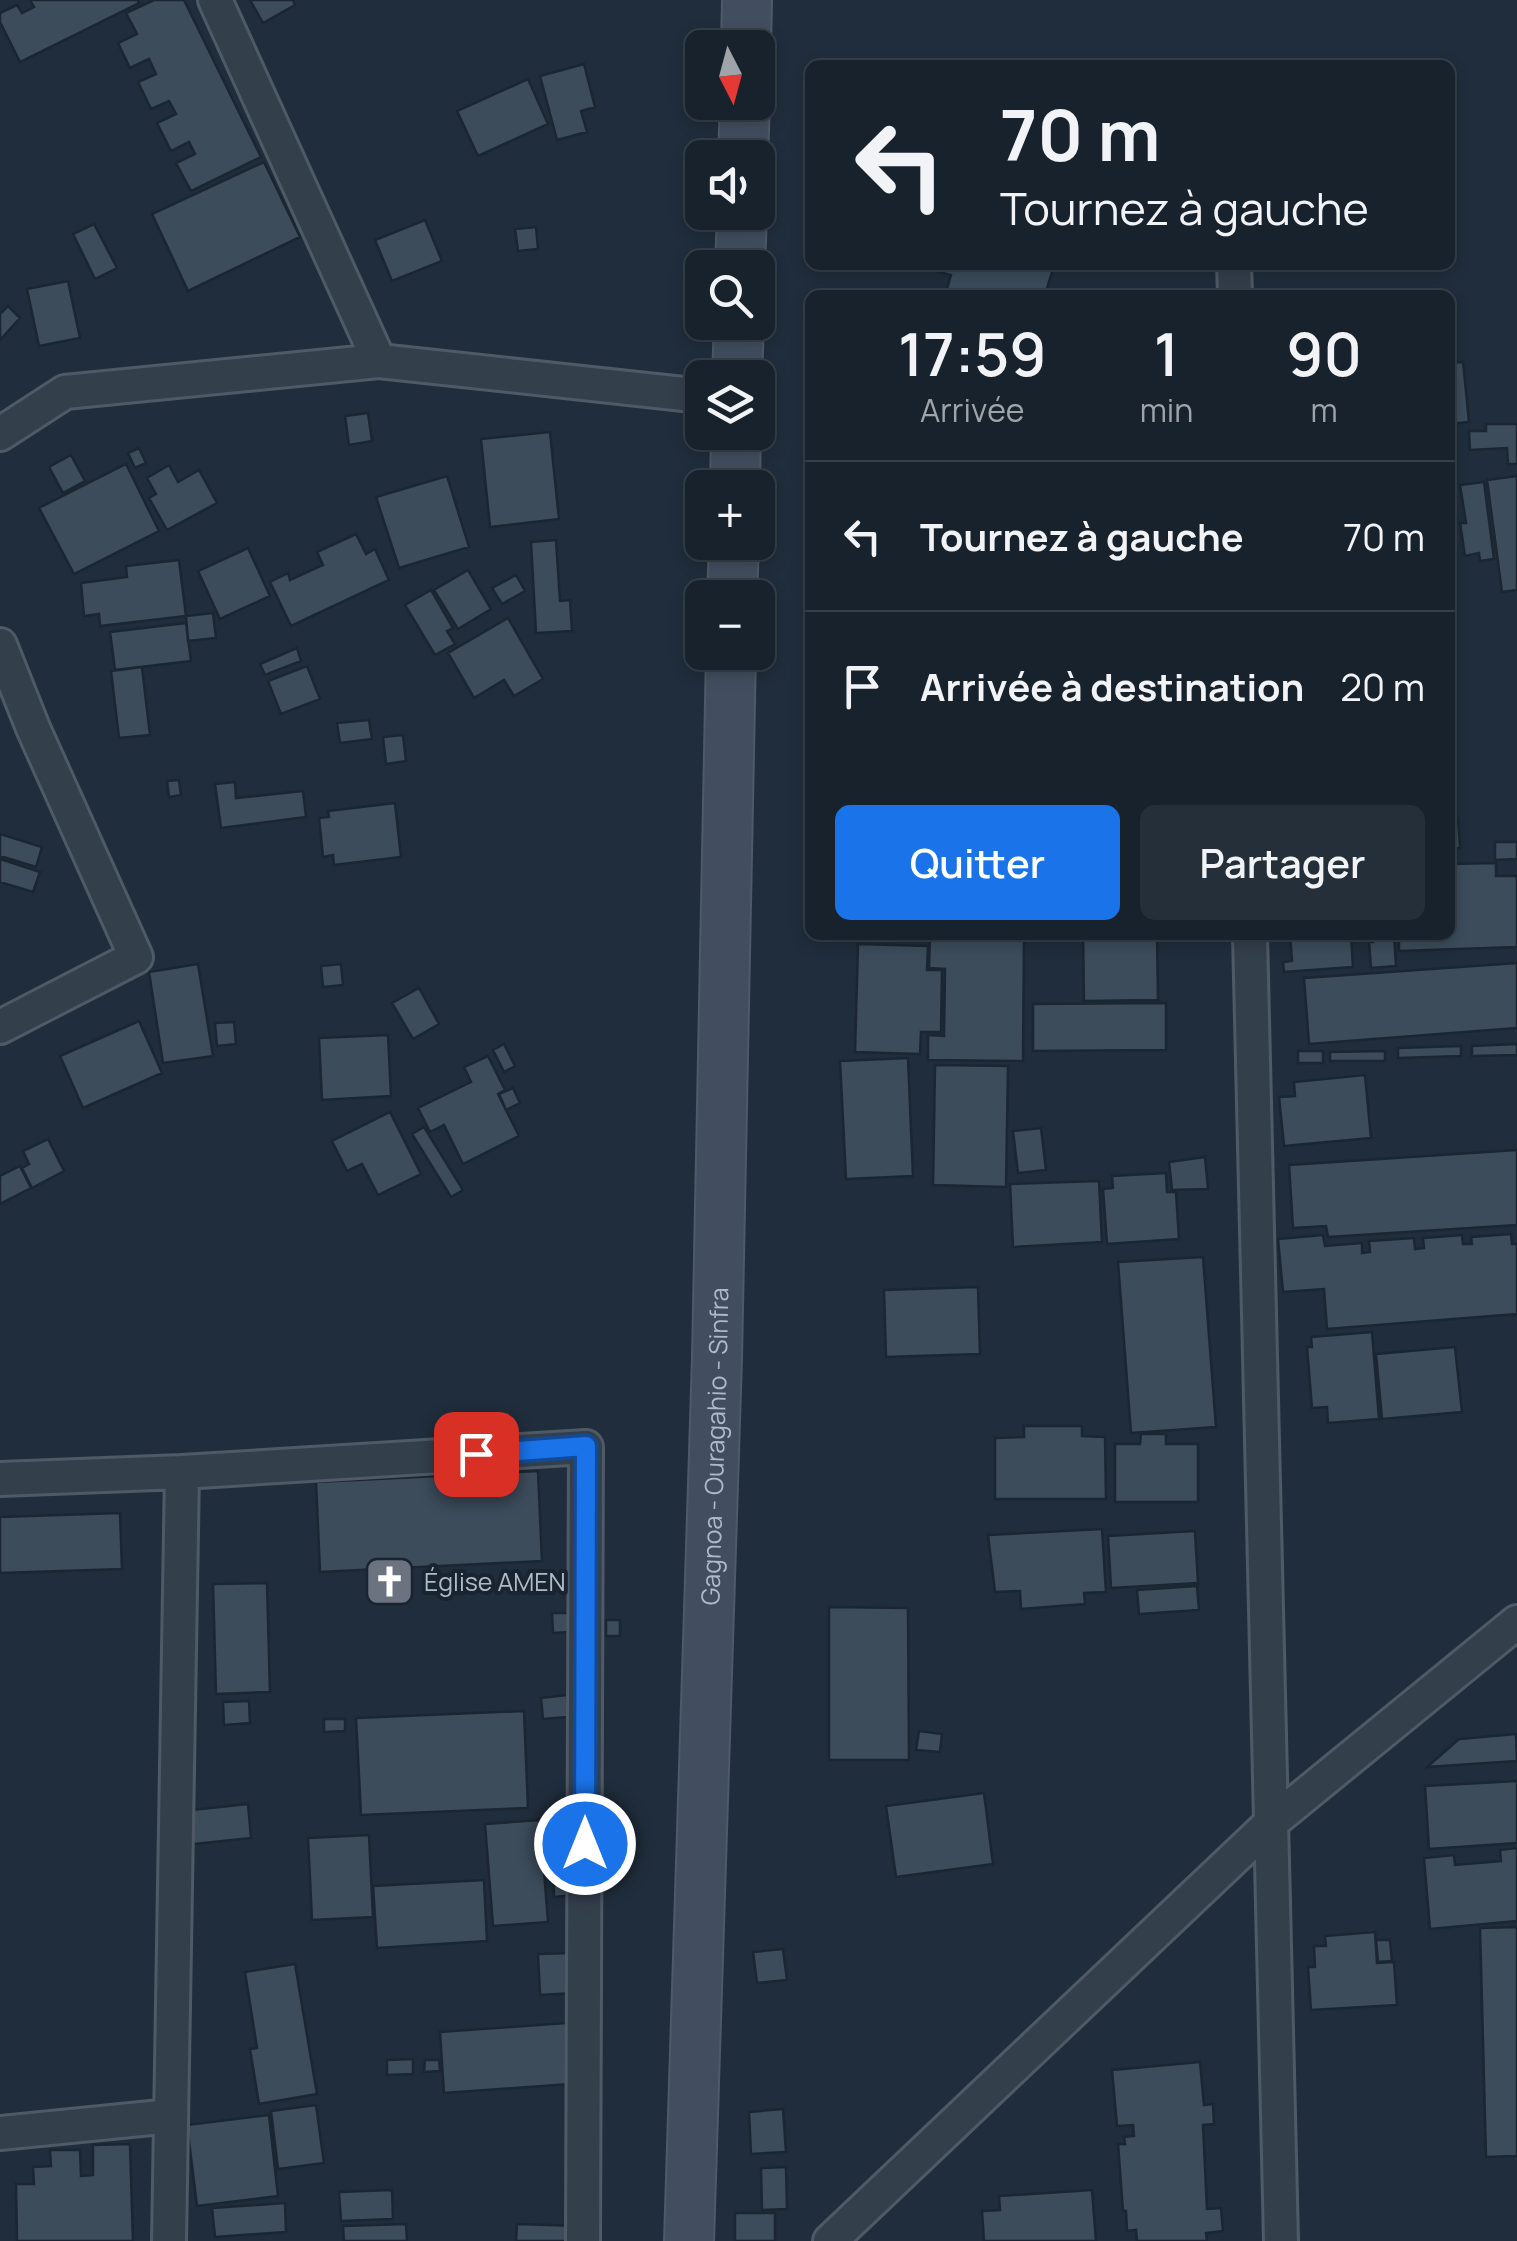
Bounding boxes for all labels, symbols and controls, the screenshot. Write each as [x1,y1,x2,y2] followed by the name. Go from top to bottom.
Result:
[685,30,775,120] north arrow
[685,30,775,670] map controls
[1000,86,1160,182] text: 70 m
[835,100,965,230] icon: left
[685,140,775,230] button: sound
[1000,177,1369,239] text: Tournez à gauche
[685,250,775,340] button: search
[898,312,1047,394] text: 17:59
[1154,312,1179,394] text: 1
[1286,312,1362,394] text: 90
[685,360,775,450] button: layers
[920,388,1025,432] text: Arrivée
[1140,388,1193,432] text: min
[1311,388,1338,432] text: m
[685,470,775,560] button: +
[835,509,890,564] icon: left
[920,510,1244,562] text: Tournez à gauche
[1343,510,1425,562] text: 70 m
[685,580,775,670] button: −
[835,659,890,714] icon: arrive
[920,660,1304,712] text: Arrivée à destination
[1340,660,1425,712] text: 20 m
[835,805,1120,920] button: Quitter
[1140,805,1425,920] button: Partager
[692,1287,736,1606] street label: Gagnoa - Ouragahio - Sinfra
[434,1412,519,1497] pin
[449,1427,504,1482] icon: arrive
[363,1555,415,1607] church icon: Église AMEN
[424,1564,566,1599] place label: Église AMEN
[533,1792,637,1896] position arrow

